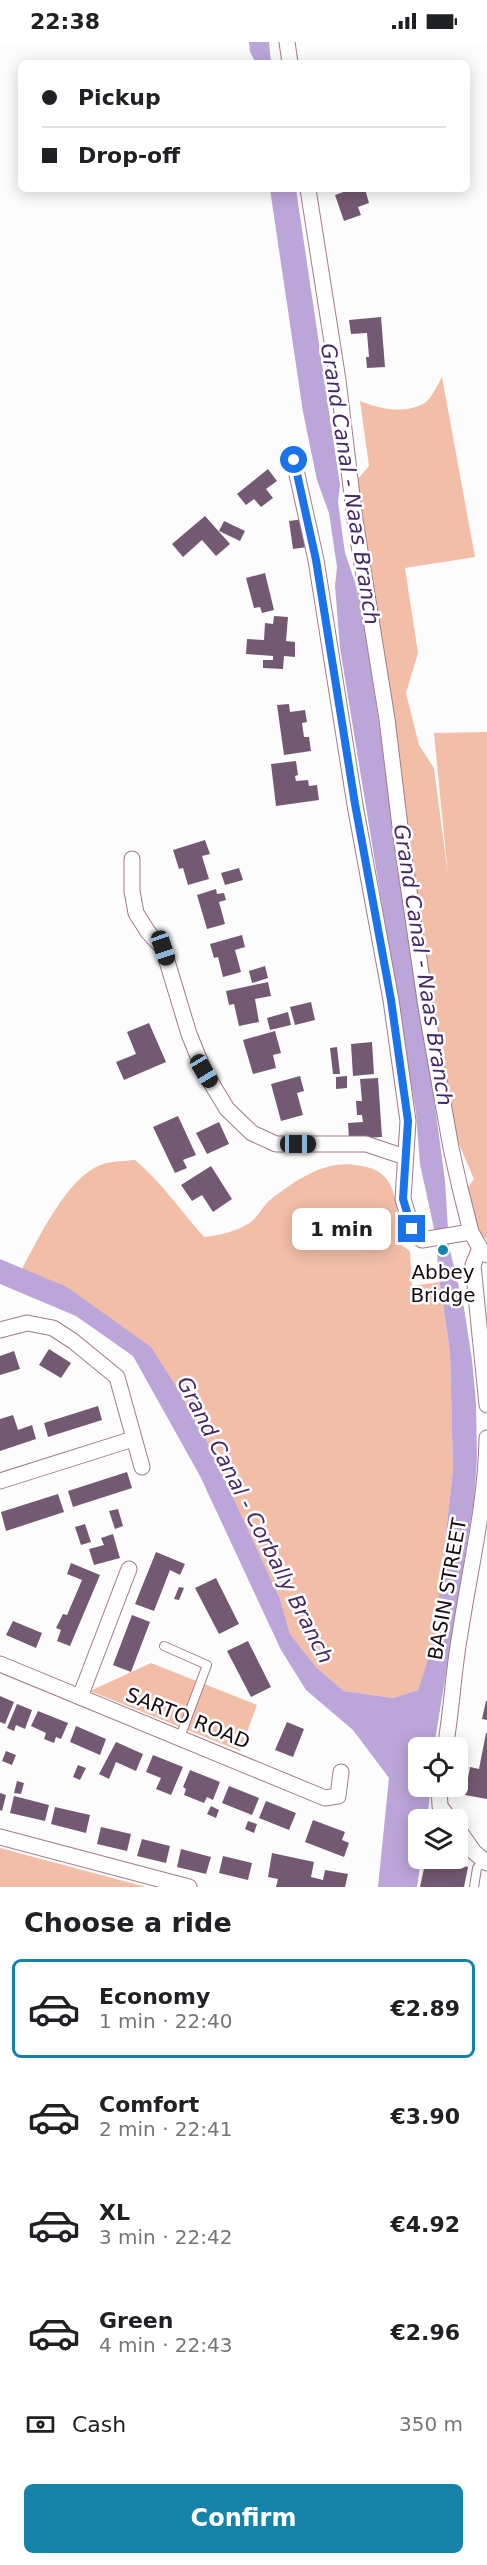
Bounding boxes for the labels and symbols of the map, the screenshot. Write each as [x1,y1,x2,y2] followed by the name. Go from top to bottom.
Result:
[316,342,384,626] water label: Grand Canal - Naas Branch
[280,446,307,473] route start
[389,823,457,1107] water label: Grand Canal - Naas Branch
[149,928,177,968] car
[187,1051,221,1091] car
[280,1135,316,1153] car
[292,1208,391,1250] callout: 1 min
[398,1215,425,1242] route end
[436,1243,450,1257] marker: Abbey Bridge
[410,1260,476,1307] place label: Abbey Bridge
[172,1373,338,1667] water label: Grand Canal - Corbally Branch
[423,1515,471,1662] street label: BASIN STREET
[122,1682,254,1754] street label: SARTO ROAD

